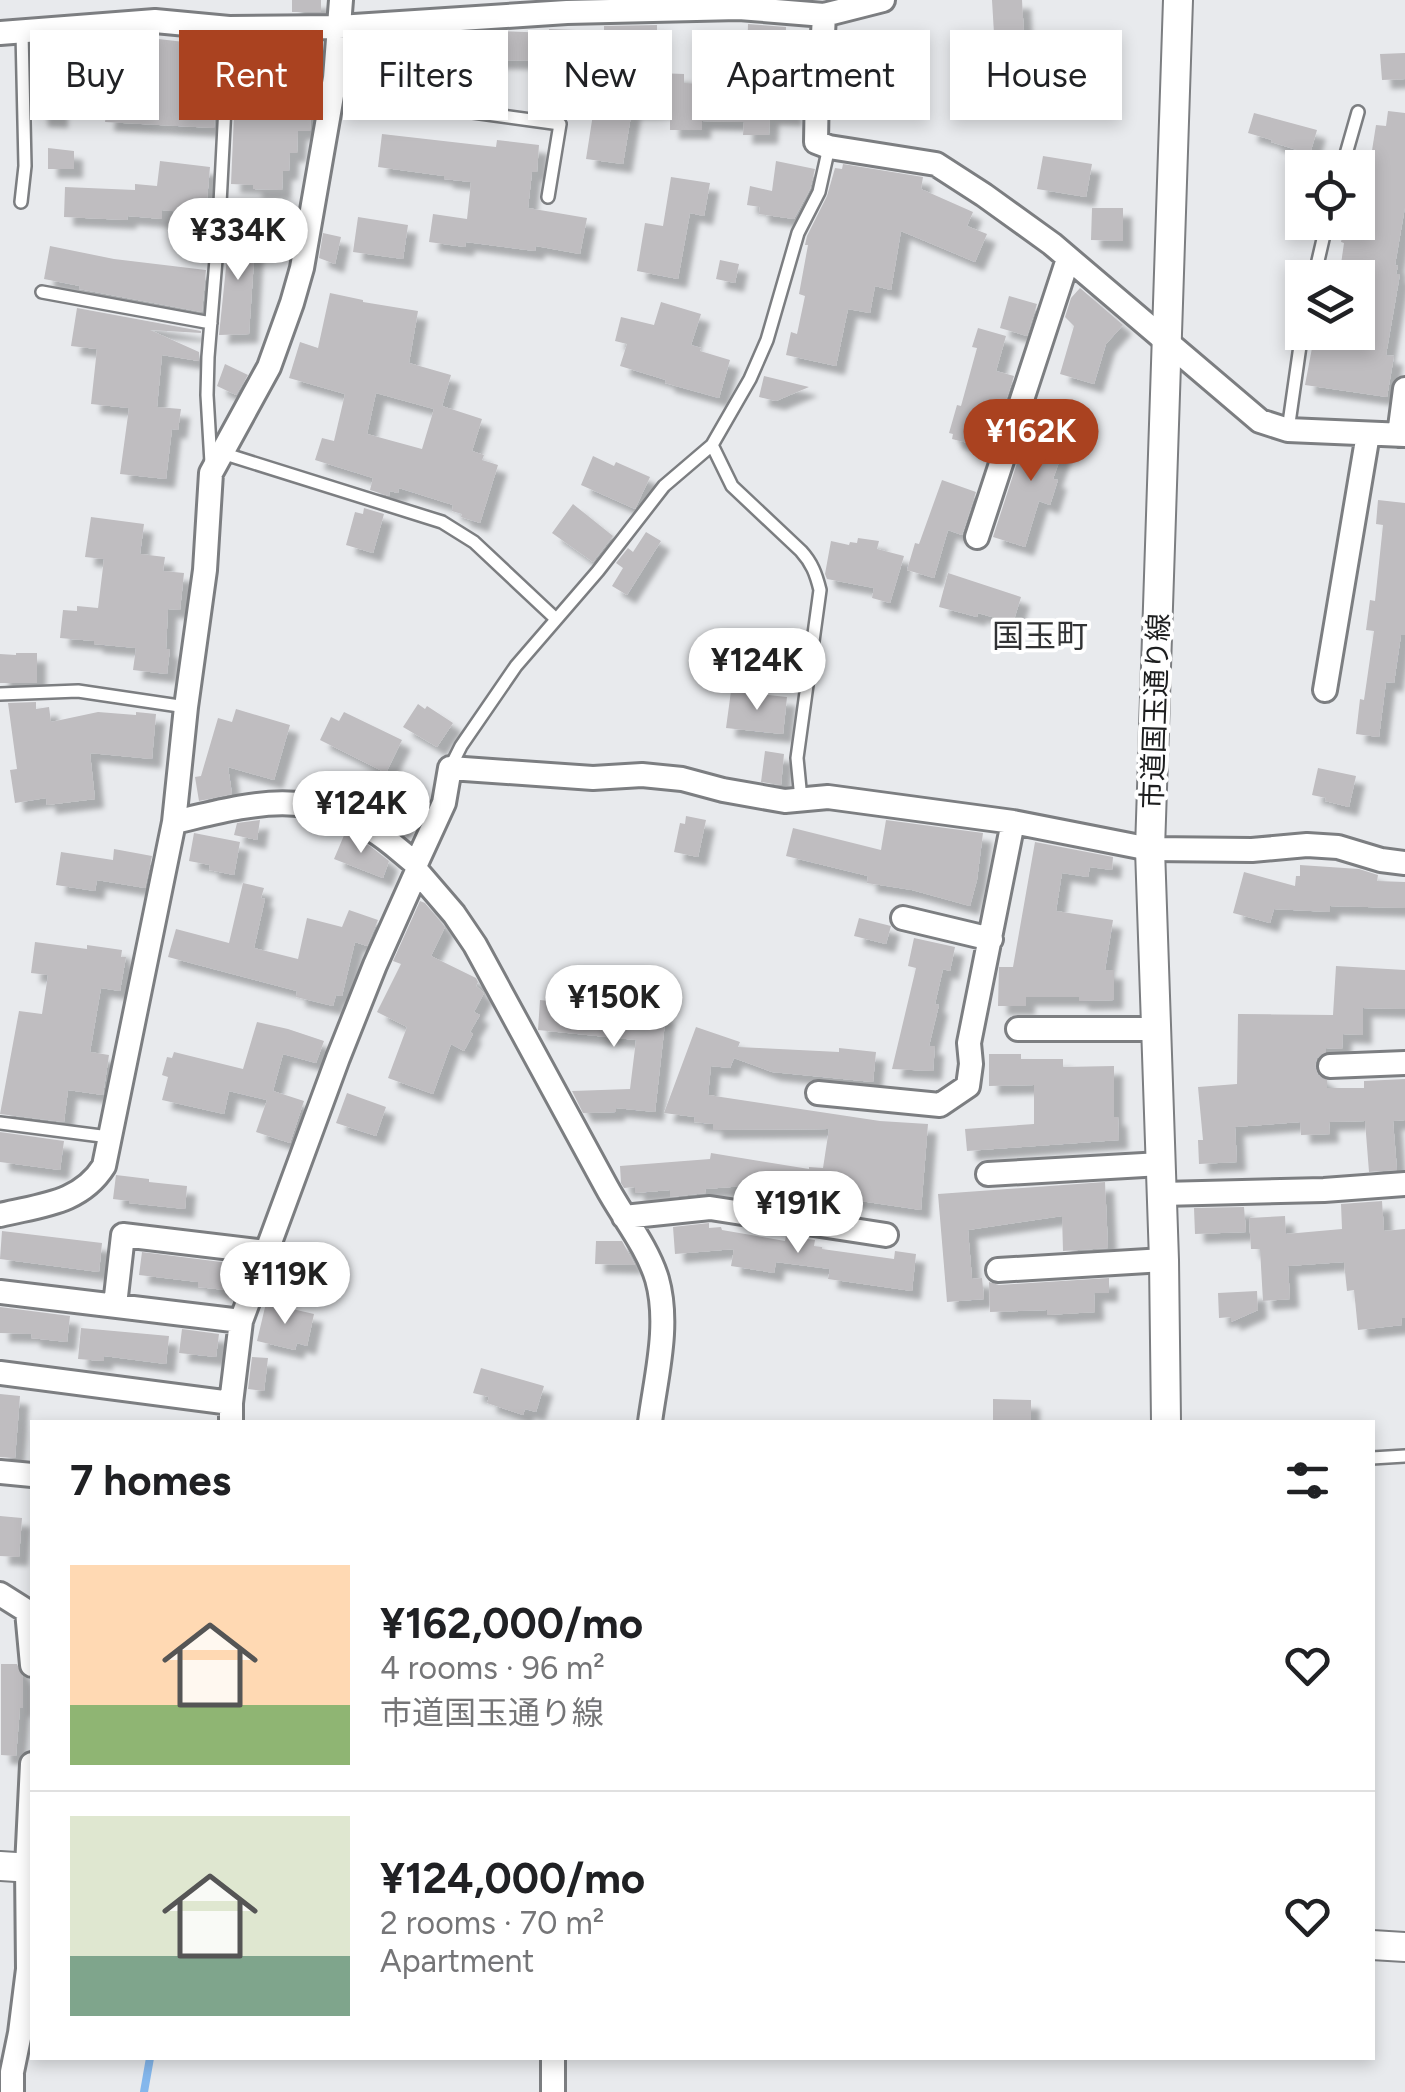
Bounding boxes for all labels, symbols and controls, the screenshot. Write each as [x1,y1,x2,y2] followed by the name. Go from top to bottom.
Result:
[30,30,159,120] chip: Buy
[179,30,323,120] chip: Rent
[343,30,508,120] chip: Filters
[528,30,672,120] chip: New
[692,30,930,120] chip: Apartment
[950,30,1122,120] chip: House
[1285,150,1375,350] map controls
[1285,150,1375,240] button: locate
[168,198,308,283] pin: ¥334K
[190,211,286,249] text: ¥334K
[1285,260,1375,350] button: layers
[961,399,1101,484] pin: ¥162K
[986,412,1076,450] text: ¥162K
[1135,612,1175,810] street label: 市道国玉通り線
[992,617,1088,655] district label: 国玉町
[687,628,827,713] pin: ¥124K
[711,641,803,679] text: ¥124K
[291,771,431,856] pin: ¥124K
[315,784,407,822] text: ¥124K
[544,965,684,1050] pin: ¥150K
[567,978,661,1016] text: ¥150K
[728,1171,868,1256] pin: ¥191K
[755,1184,841,1222] text: ¥191K
[215,1242,355,1327] pin: ¥119K
[242,1255,328,1293] text: ¥119K
[1280,1453,1335,1508] icon: filters
[70,1455,231,1506] text: 7 homes
[380,1598,643,1649] text: ¥162,000/mo
[150,1605,270,1725] icon: home
[1280,1638,1335,1693] icon: heart
[380,1649,605,1687] text: 4 rooms · 96 m²
[380,1694,604,1732] text: 市道国玉通り線
[380,1853,645,1904] text: ¥124,000/mo
[150,1856,270,1976] icon: home
[1280,1889,1335,1944] icon: heart
[380,1904,604,1942] text: 2 rooms · 70 m²
[380,1942,534,1980] text: Apartment

